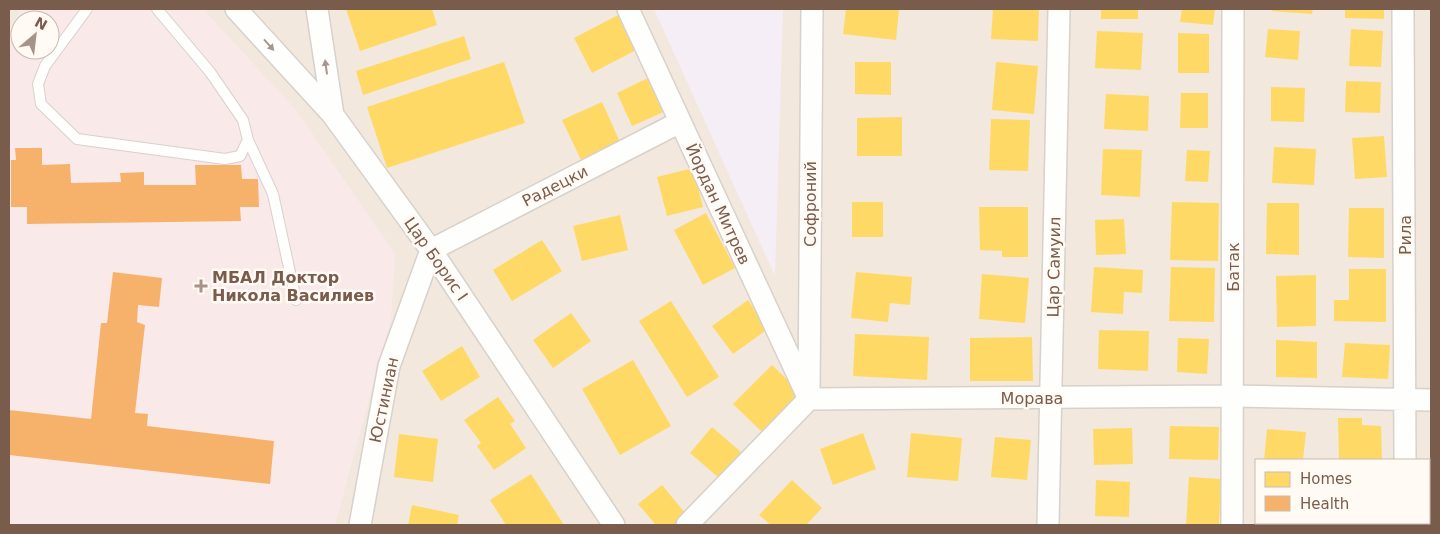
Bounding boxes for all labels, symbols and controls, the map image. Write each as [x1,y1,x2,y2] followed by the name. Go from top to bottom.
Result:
[10,10,60,60] north arrow
[32,14,50,33] text: N
[263,38,275,50] one-way arrow
[322,58,330,74] one-way arrow
[682,140,754,268] street label: Йордан Митрев
[519,161,591,211] street label: Радецки
[801,161,820,247] street label: Софроний
[400,214,472,304] street label: Цар Борис I
[1396,215,1415,255] street label: Рила
[1044,217,1064,317] street label: Цар Самуил
[1224,242,1243,292] street label: Батак
[212,268,374,305] place label: МБАЛ Доктор Никола Василиев
[194,279,208,293] marker: МБАЛ Доктор Никола Василиев
[366,356,402,444] street label: Юстиниан
[1001,389,1063,408] street label: Морава
[1255,459,1430,524] legend
[1300,470,1352,488] text: Homes
[1300,495,1349,513] text: Health

